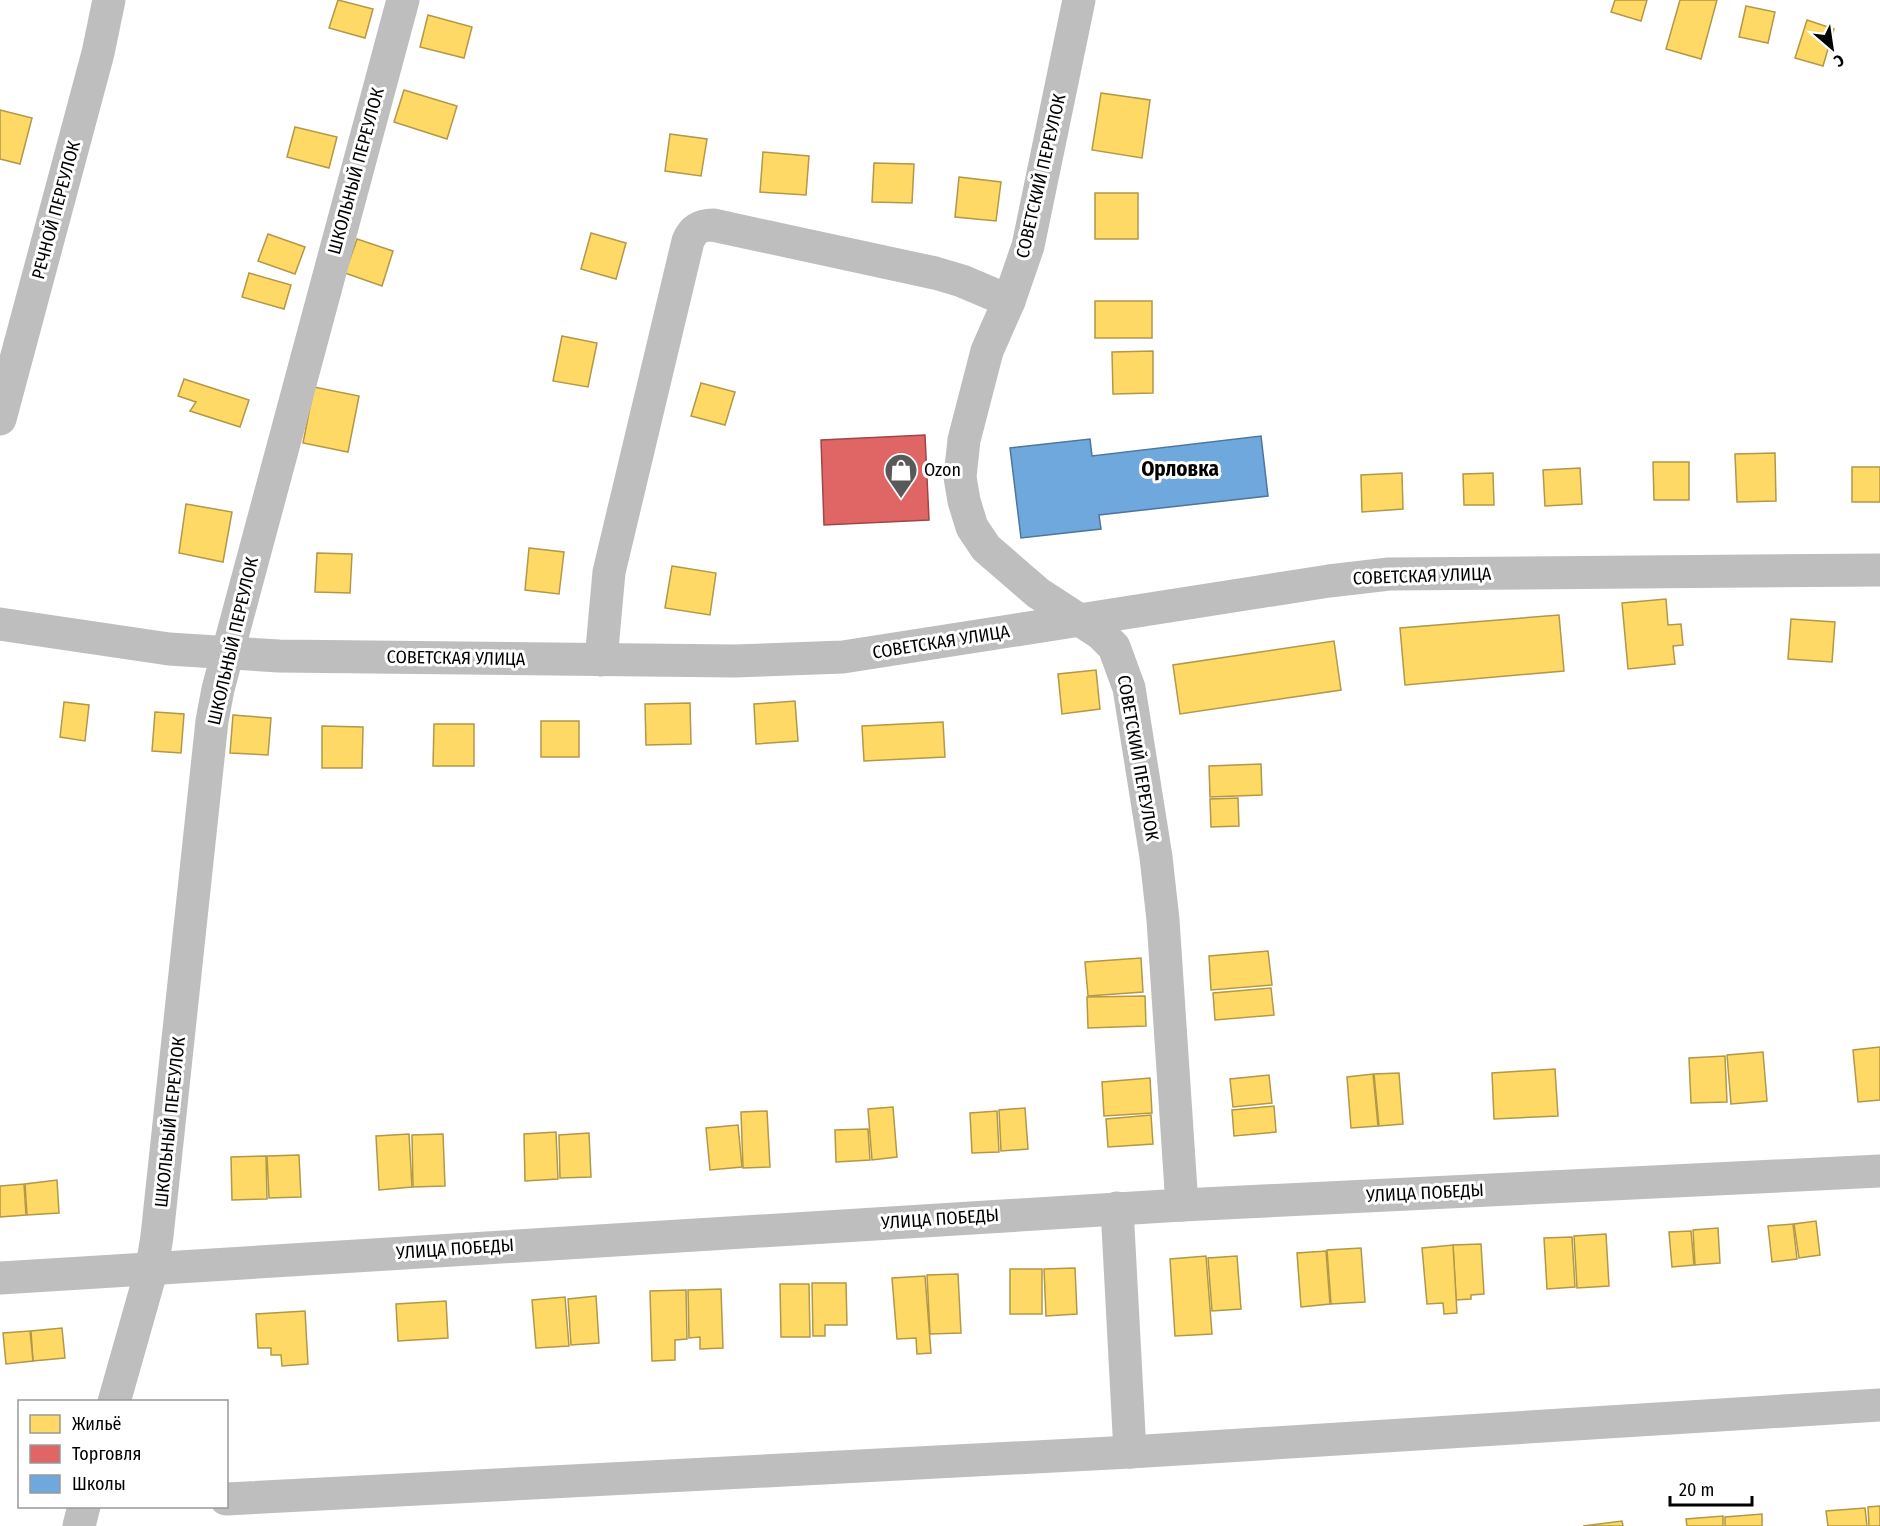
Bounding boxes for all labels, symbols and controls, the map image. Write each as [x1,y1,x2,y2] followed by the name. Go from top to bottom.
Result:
[1802,18,1862,78] north arrow
[1830,50,1847,71] text: С
[323,85,389,257] street label: ШКОЛЬНЫЙ ПЕРЕУЛОК
[1011,91,1071,260] street label: СОВЕТСКИЙ ПЕРЕУЛОК
[27,138,85,281] street label: РЕЧНОЙ ПЕРЕУЛОК
[883,452,919,499] shop icon: Ozon
[1141,456,1219,482] district label: Орловка
[924,459,961,481] place label: Ozon
[203,555,263,727] street label: ШКОЛЬНЫЙ ПЕРЕУЛОК
[1352,563,1492,589] street label: СОВЕТСКАЯ УЛИЦА
[871,620,1012,664] street label: СОВЕТСКАЯ УЛИЦА
[387,646,526,670] street label: СОВЕТСКАЯ УЛИЦА
[1113,673,1163,843] street label: СОВЕТСКИЙ ПЕРЕУЛОК
[150,1035,190,1208] street label: ШКОЛЬНЫЙ ПЕРЕУЛОК
[1365,1179,1484,1207] street label: УЛИЦА ПОБЕДЫ
[879,1204,1000,1234] street label: УЛИЦА ПОБЕДЫ
[394,1234,515,1264] street label: УЛИЦА ПОБЕДЫ
[18,1400,228,1508] legend
[72,1413,122,1435] text: Жильё
[72,1443,141,1465] text: Торговля
[1670,1469,1752,1507] scale bar
[72,1473,126,1495] text: Школы
[1679,1479,1714,1501] text: 20 m

